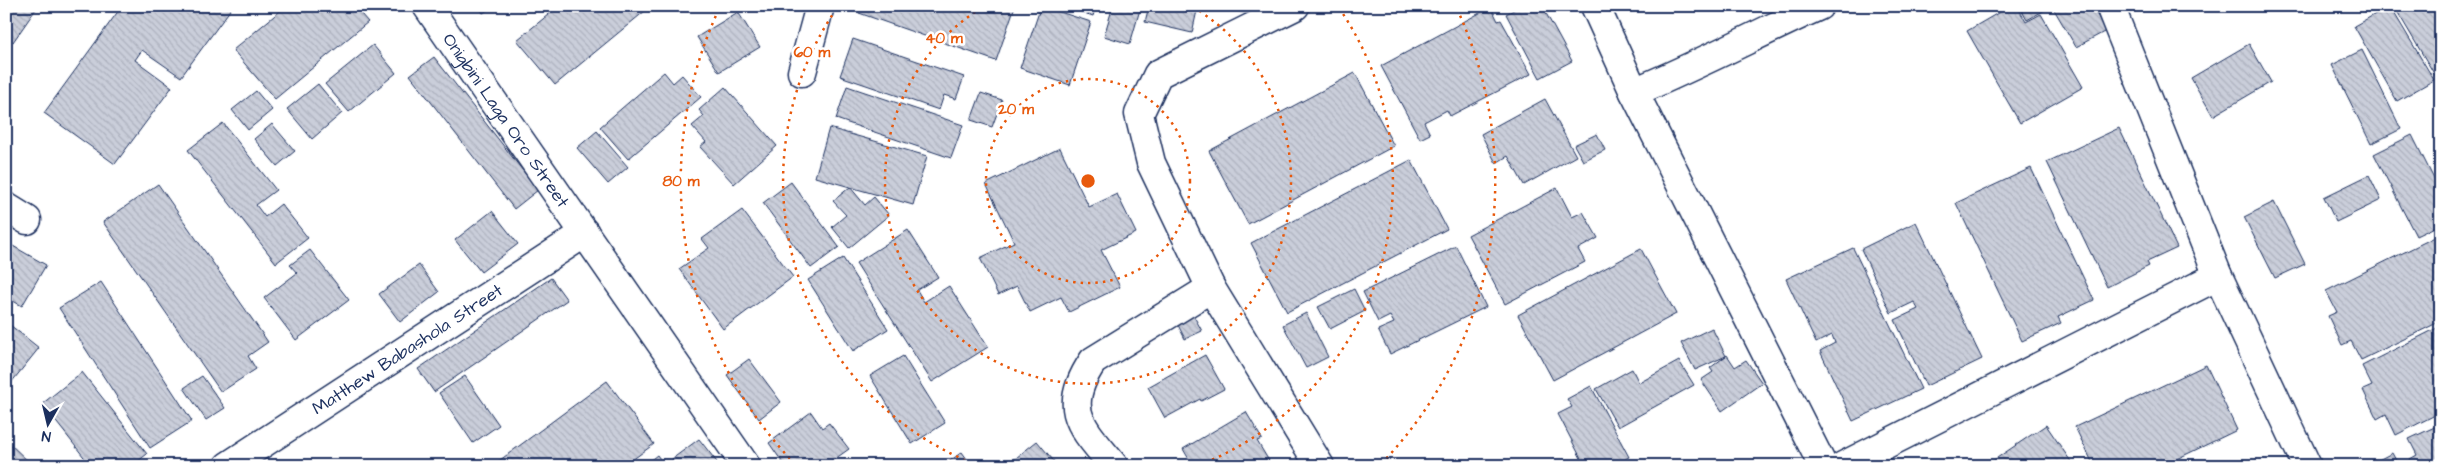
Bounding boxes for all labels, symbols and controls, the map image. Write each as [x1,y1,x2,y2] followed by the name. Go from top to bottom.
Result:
[437,28,576,213] street label: Onigbini Laga Oro Street
[925,28,963,49] text: 40 m
[794,42,831,63] text: 60 m
[997,99,1034,120] text: 20 m
[663,171,700,192] text: 80 m
[1079,172,1097,190] centre of rings
[307,277,508,421] street label: Matthew Babashola Street
[22,400,72,450] north arrow
[40,425,52,446] text: N

